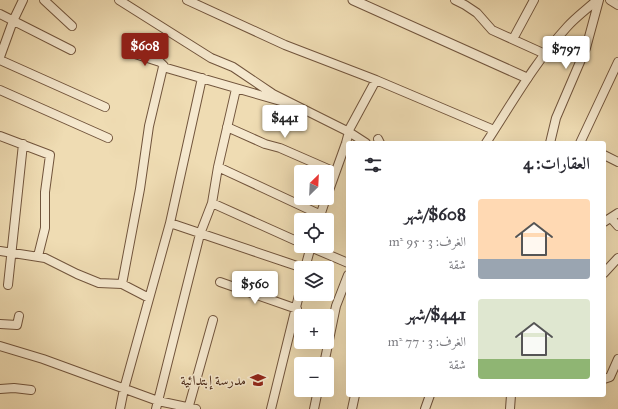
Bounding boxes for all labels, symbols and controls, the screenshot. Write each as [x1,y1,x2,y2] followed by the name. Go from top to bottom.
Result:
[121,33,169,67] pin: $608
[542,36,590,70] pin: $797
[131,38,159,54] text: $608
[552,41,580,57] text: $797
[261,105,309,139] pin: $441
[271,110,299,126] text: $441
[523,153,590,174] text: العقارات: 4
[362,154,384,176] icon: filters
[294,165,334,205] north arrow
[294,165,334,397] map controls
[404,204,466,225] text: $608/شهر
[294,213,334,253] button: locate
[510,215,558,263] icon: home
[389,234,466,250] text: الغرف: 3 · 95 m²
[449,257,466,273] text: شقة
[294,261,334,301] button: layers
[231,271,279,305] pin: $560
[241,276,269,292] text: $560
[406,304,466,325] text: $441/شهر
[294,309,334,349] button: +
[510,315,558,363] icon: home
[388,334,466,350] text: الغرف: 3 · 77 m²
[294,357,334,397] button: −
[449,357,466,373] text: شقة
[249,371,267,389] school or university icon: مدرسة إبتدائية
[181,372,246,390] place label: مدرسة إبتدائية

